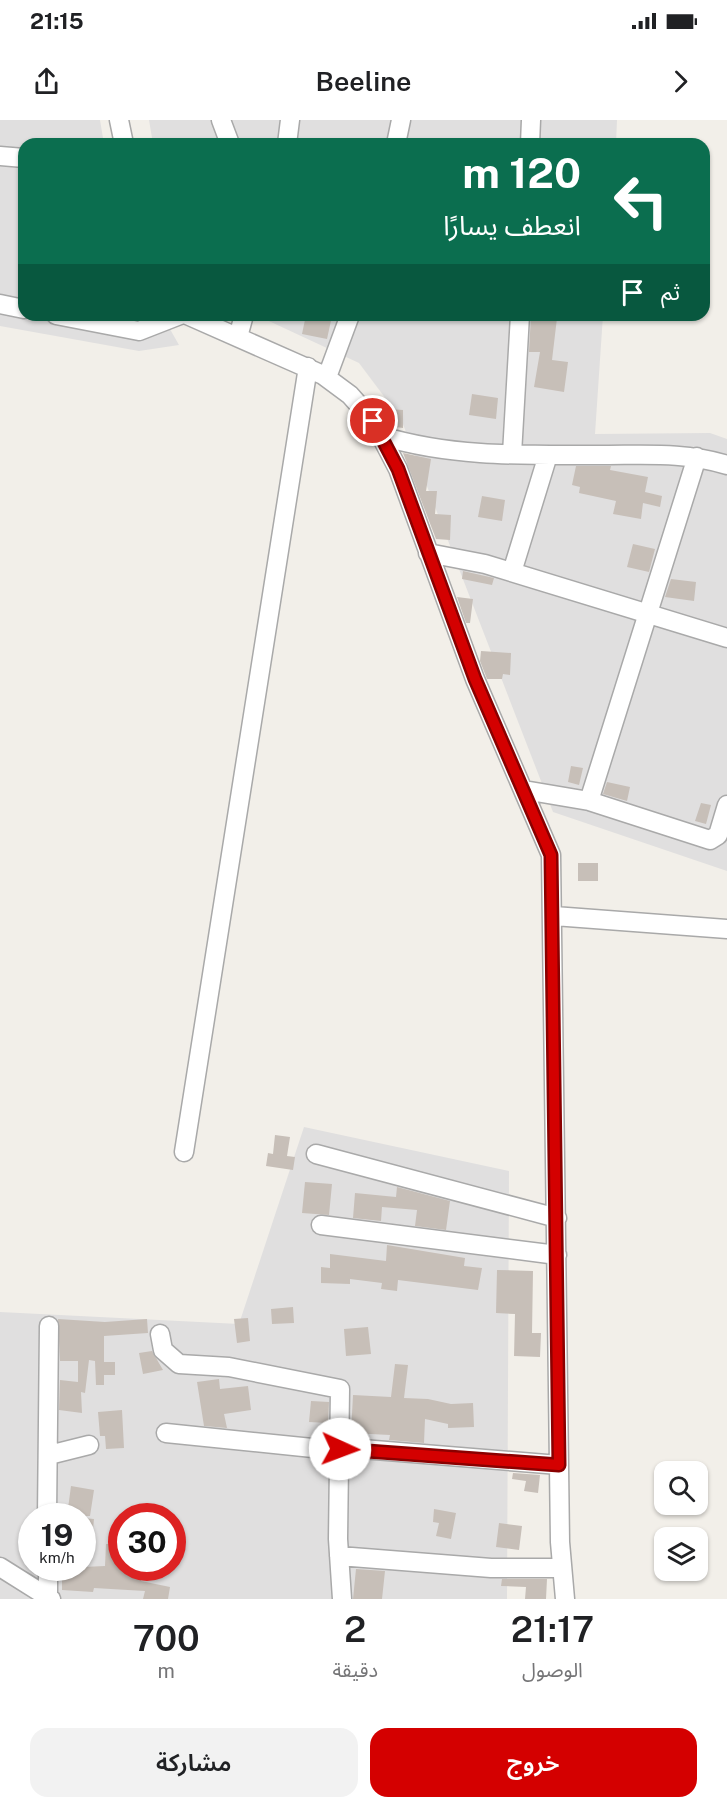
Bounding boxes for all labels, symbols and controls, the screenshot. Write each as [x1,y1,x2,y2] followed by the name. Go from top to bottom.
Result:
[30,8,84,34] text: 21:15
[30,65,63,98] icon: share
[315,65,412,97] text: Beeline
[664,65,697,98] icon: forward
[462,148,581,197] text: 120 m
[602,162,680,240] icon: left
[443,209,581,241] text: انعطف يسارًا
[616,276,649,309] icon: arrive
[661,279,680,305] text: ثم
[347,395,398,446] pin
[356,404,389,437] icon: arrive
[308,1417,372,1481] position arrow
[654,1461,708,1581] map controls
[654,1461,708,1515] button: search
[108,1503,186,1581] speed limit sign: 30
[41,1517,73,1553] text: 19
[654,1527,708,1581] button: layers
[39,1549,75,1566] text: km/h
[344,1608,366,1650] text: 2
[511,1608,594,1650] text: 21:17
[133,1617,200,1659] text: 700
[332,1658,378,1682] text: دقيقة
[522,1658,583,1682] text: الوصول
[158,1659,175,1683] text: m
[30,1728,358,1797] button: مشاركة
[370,1728,697,1797] button: خروج

